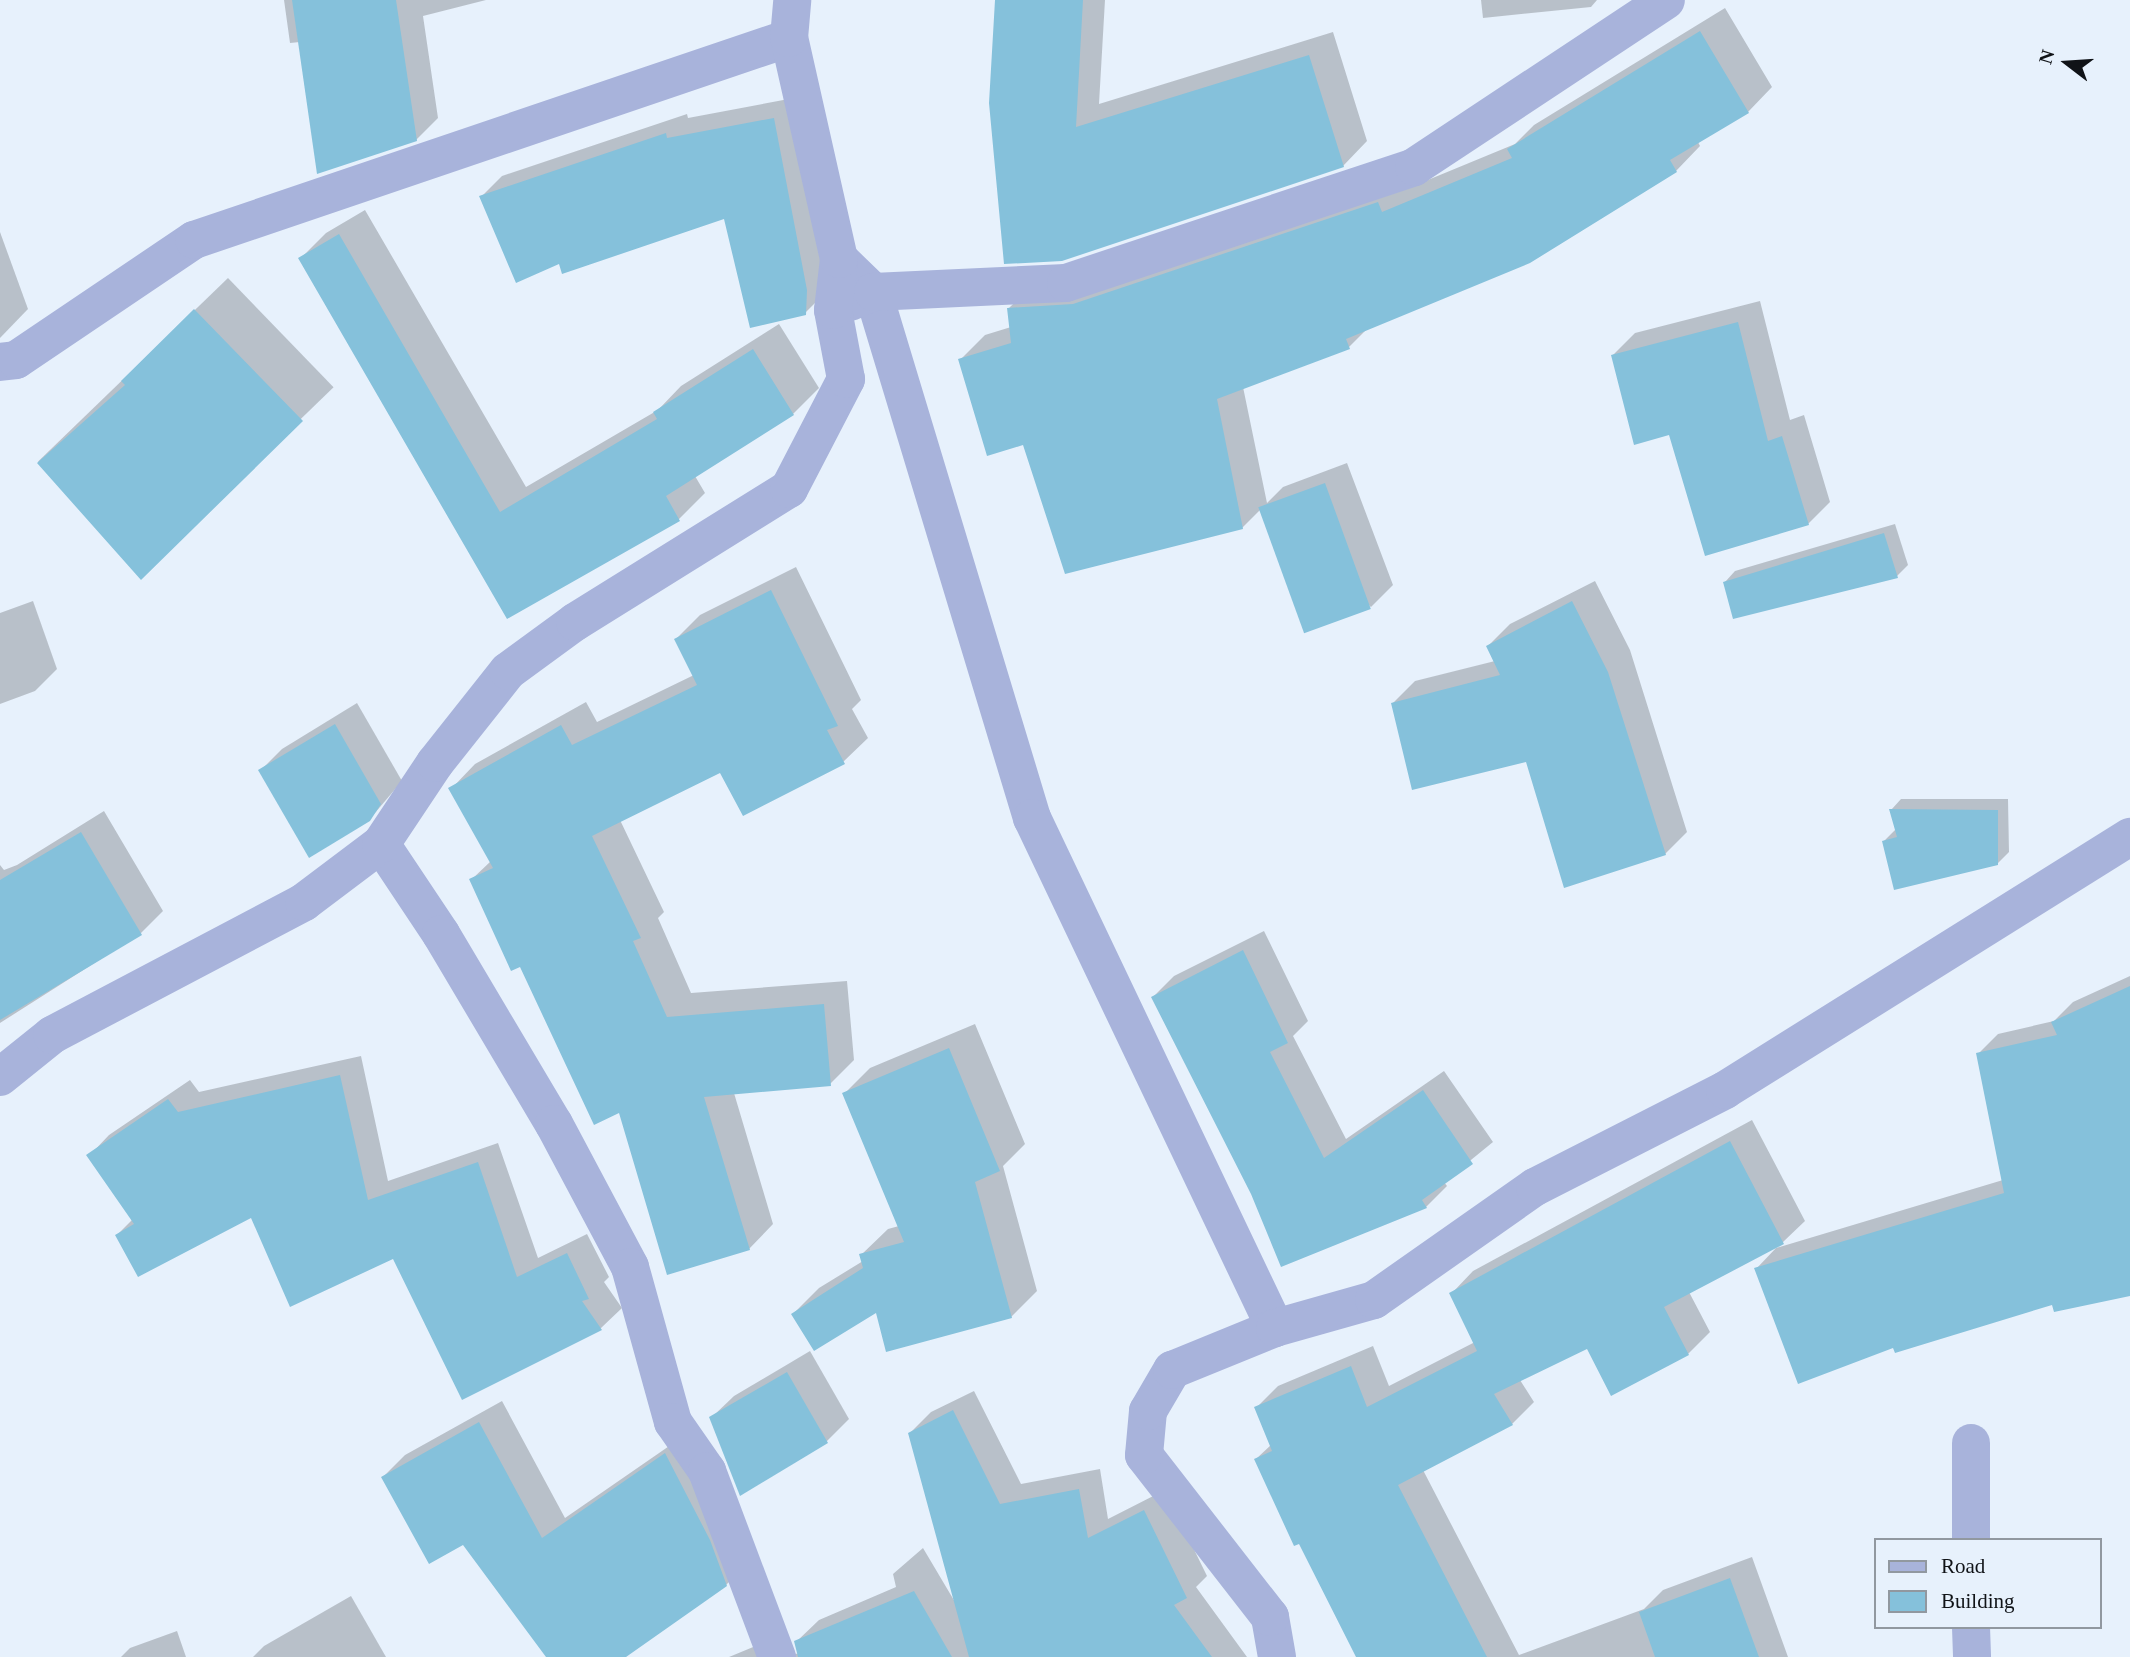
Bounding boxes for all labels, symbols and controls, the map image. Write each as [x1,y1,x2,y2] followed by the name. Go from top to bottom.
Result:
[2032,28,2102,98] north arrow
[2034,47,2058,66] text: N
[1874,1538,2102,1629] legend
[1941,1554,1985,1578] text: Road
[1941,1589,2015,1613] text: Building

